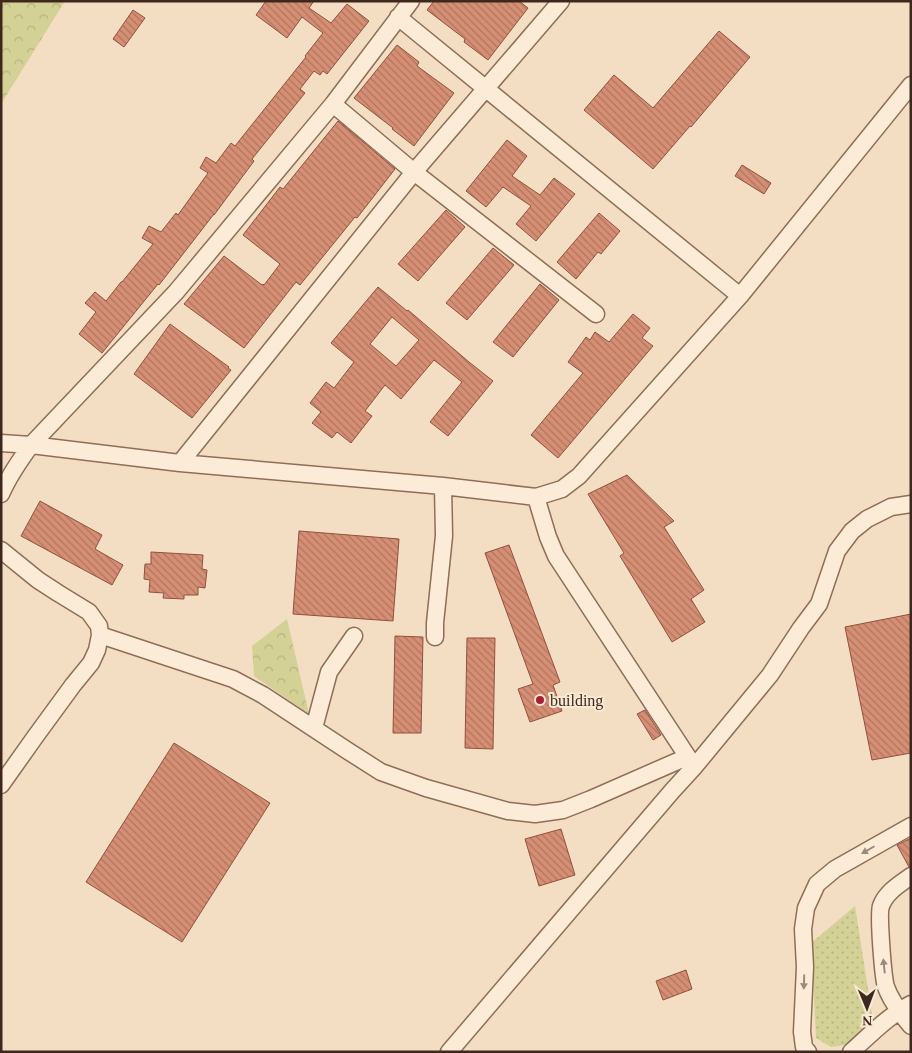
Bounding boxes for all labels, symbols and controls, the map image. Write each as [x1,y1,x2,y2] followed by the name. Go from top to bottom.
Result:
[550,692,603,710] place label: building
[534,694,546,706] marker: building
[862,845,875,854] one-way arrow
[880,957,888,973] one-way arrow
[800,974,808,990] one-way arrow
[842,983,892,1033] north arrow
[862,1013,872,1028] text: N

